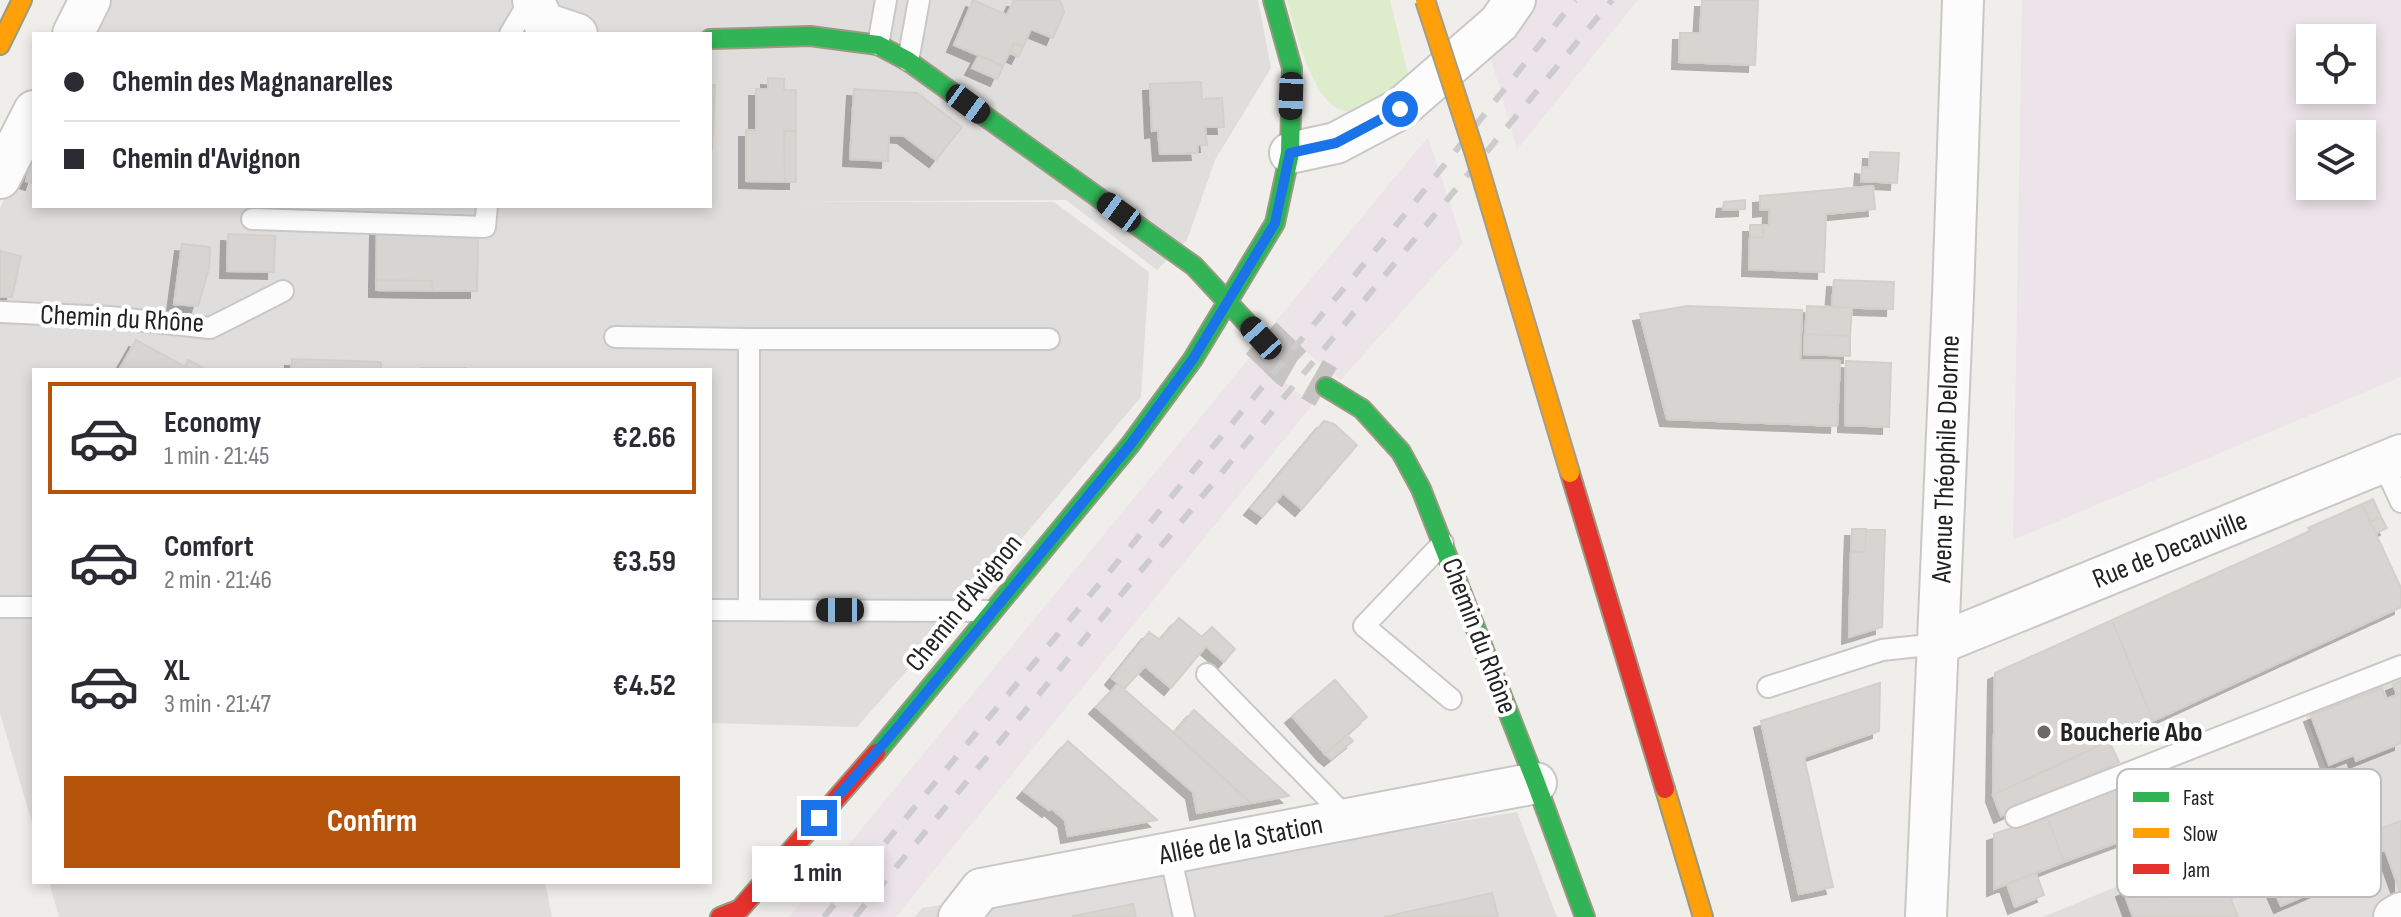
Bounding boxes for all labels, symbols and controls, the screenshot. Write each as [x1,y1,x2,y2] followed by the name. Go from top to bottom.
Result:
[2296,24,2376,200] map controls
[2296,24,2376,104] button: locate
[112,64,393,100] text: Chemin des Magnanarelles
[1278,72,1304,120] car
[942,80,994,128] car
[1382,91,1418,127] route start
[2296,120,2376,200] button: layers
[112,141,301,177] text: Chemin d'Avignon
[1093,188,1145,236] car
[39,298,205,340] street label: Chemin du Rhône
[1236,312,1286,364] car
[1925,335,1967,584] street label: Avenue Théophile Delorme
[68,402,140,474] icon: car
[164,405,261,441] text: Economy
[613,420,676,456] text: €2.66
[164,441,270,472] text: 1 min · 21:45
[2088,504,2252,596] street label: Rue de Decauville
[68,526,140,598] icon: car
[899,528,1029,678] street label: Chemin d'Avignon
[164,529,254,565] text: Comfort
[612,544,676,580] text: €3.59
[1434,554,1524,718] street label: Chemin du Rhône
[164,565,272,596] text: 2 min · 21:46
[816,598,864,622] car
[68,650,140,722] icon: car
[164,653,190,689] text: XL
[613,668,676,704] text: €4.52
[164,689,271,720] text: 3 min · 21:47
[2060,716,2203,749] place label: Boucherie Abo
[2035,723,2053,741] marker: Boucherie Abo
[2117,769,2381,897] legend
[64,776,680,868] button: Confirm
[2183,785,2214,812] text: Fast
[801,800,837,836] route end
[1155,808,1326,872] street label: Allée de la Station
[2183,821,2218,848] text: Slow
[753,846,885,902] callout: 1 min
[2182,857,2210,884] text: Jam
[794,858,842,889] text: 1 min

